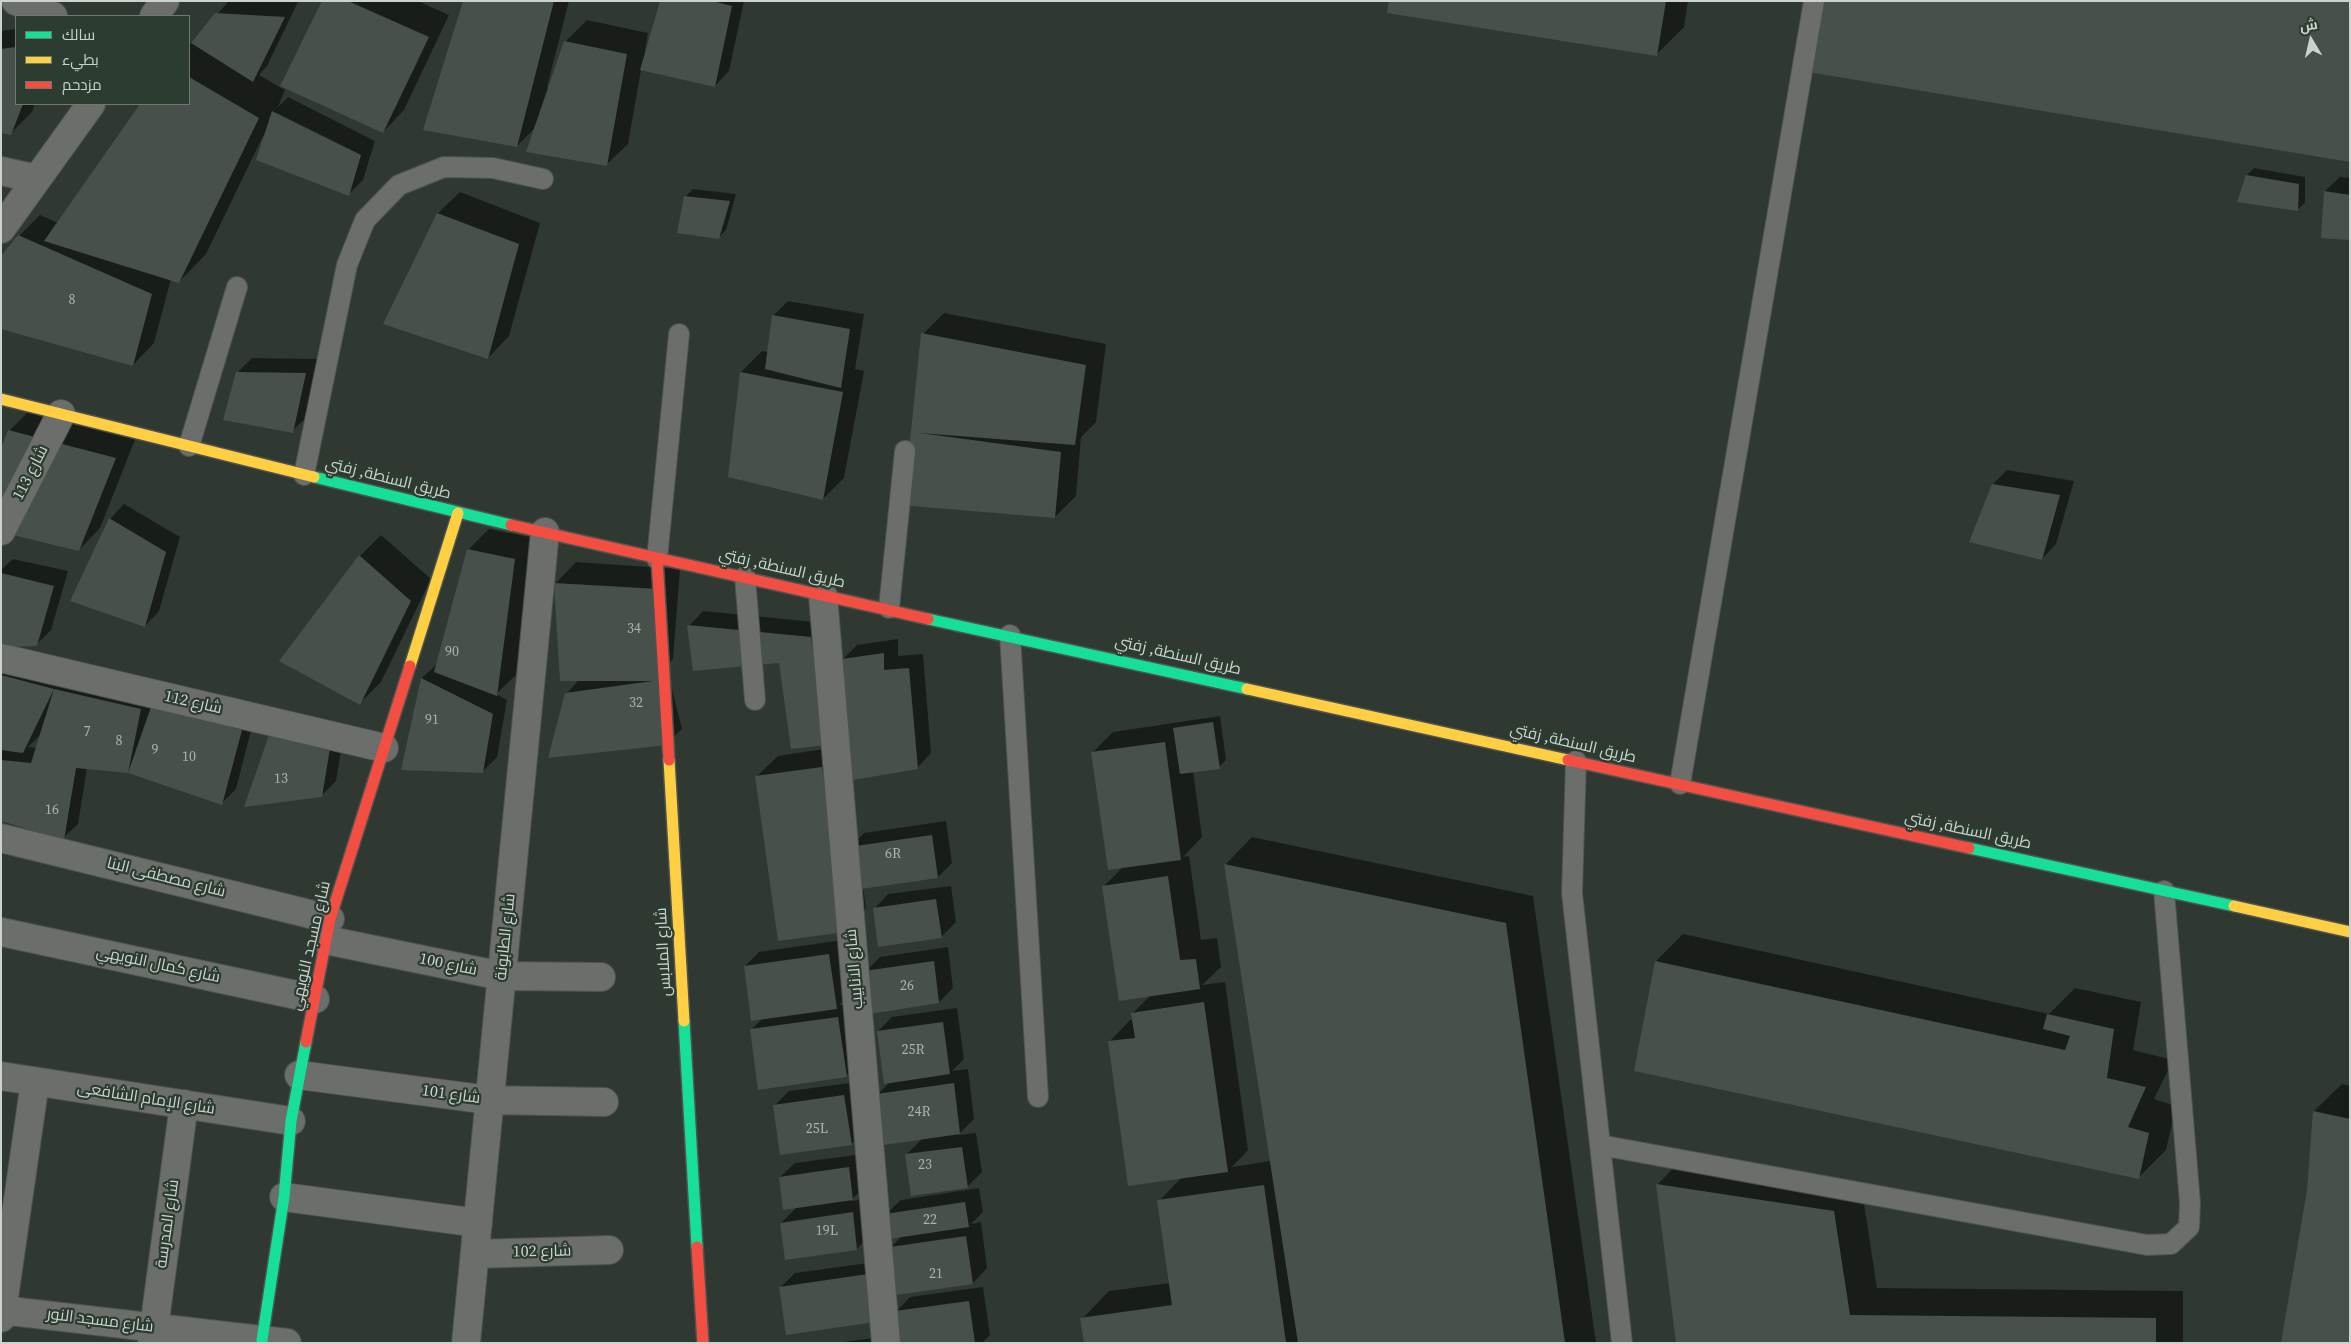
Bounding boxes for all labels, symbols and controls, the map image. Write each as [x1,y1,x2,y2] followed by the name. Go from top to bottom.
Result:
[2298,14,2319,36] text: ش
[15,15,190,105] legend
[2286,15,2336,65] north arrow
[62,24,95,45] text: سالك
[62,49,99,70] text: بطيء
[62,74,102,95] text: مزدحم
[69,292,75,308] house number: 8
[9,442,53,504] street label: شارع 113
[323,454,453,504] street label: طريق السنطة, زفتي
[717,545,847,593] street label: طريق السنطة, زفتي
[627,621,641,637] house number: 34
[1113,632,1243,680] street label: طريق السنطة, زفتي
[445,644,459,660] house number: 90
[162,687,224,719] street label: شارع 112
[629,695,643,711] house number: 32
[425,712,439,728] house number: 91
[1508,720,1638,768] street label: طريق السنطة, زفتي
[84,724,90,740] house number: 7
[116,733,122,749] house number: 8
[152,742,158,758] house number: 9
[182,749,196,765] house number: 10
[274,771,288,787] house number: 13
[45,802,59,818] house number: 16
[1903,808,2033,854] street label: طريق السنطة, زفتي
[885,846,901,862] house number: 6R
[105,854,227,902] street label: شارع مصطفى البنا
[287,879,335,1013] street label: شارع مسجد النويهي
[492,893,520,981] street label: شارع الطابونة
[652,907,676,997] street label: شارع الملابس
[842,928,868,1010] street label: شارع الانابيب
[94,942,222,988] street label: شارع كمال النويهي
[417,950,479,980] street label: شارع 100
[900,978,914,994] house number: 26
[901,1042,925,1058] house number: 25R
[76,1079,216,1119] street label: شارع الإمام الشافعى
[421,1081,481,1109] street label: شارع 101
[907,1104,931,1120] house number: 24R
[806,1121,828,1137] house number: 25L
[918,1157,932,1173] house number: 23
[152,1178,184,1270] street label: شارع المدرسة
[923,1212,937,1228] house number: 22
[816,1223,838,1239] house number: 19L
[512,1242,572,1262] street label: شارع 102
[929,1266,943,1282] house number: 21
[45,1305,155,1337] street label: شارع مسجد النور

